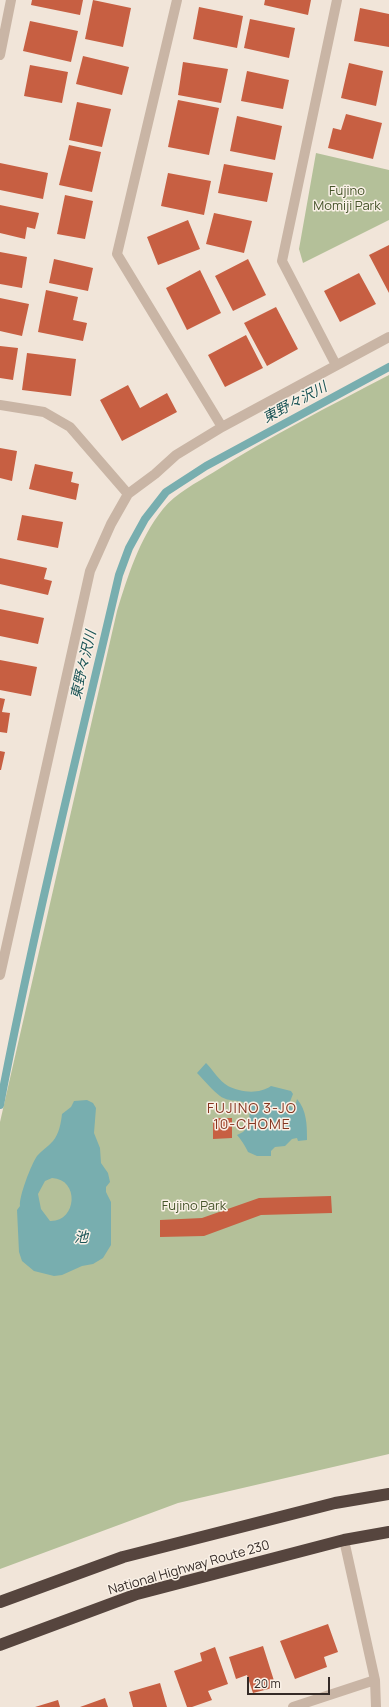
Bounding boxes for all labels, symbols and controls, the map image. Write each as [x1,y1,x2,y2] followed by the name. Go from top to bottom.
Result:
[313,183,381,214] park label: Fujino Momiji Park
[260,379,330,427] water label: 東野々沢川
[68,629,100,701] water label: 東野々沢川
[207,1101,297,1134] district label: FUJINO 3-JO 10-CHOME
[162,1198,226,1214] park label: Fujino Park
[74,1230,88,1246] water label: 池
[107,1537,271,1599] street label: National Highway Route 230
[249,1669,332,1695] scale bar
[254,1675,281,1692] text: 20 m

